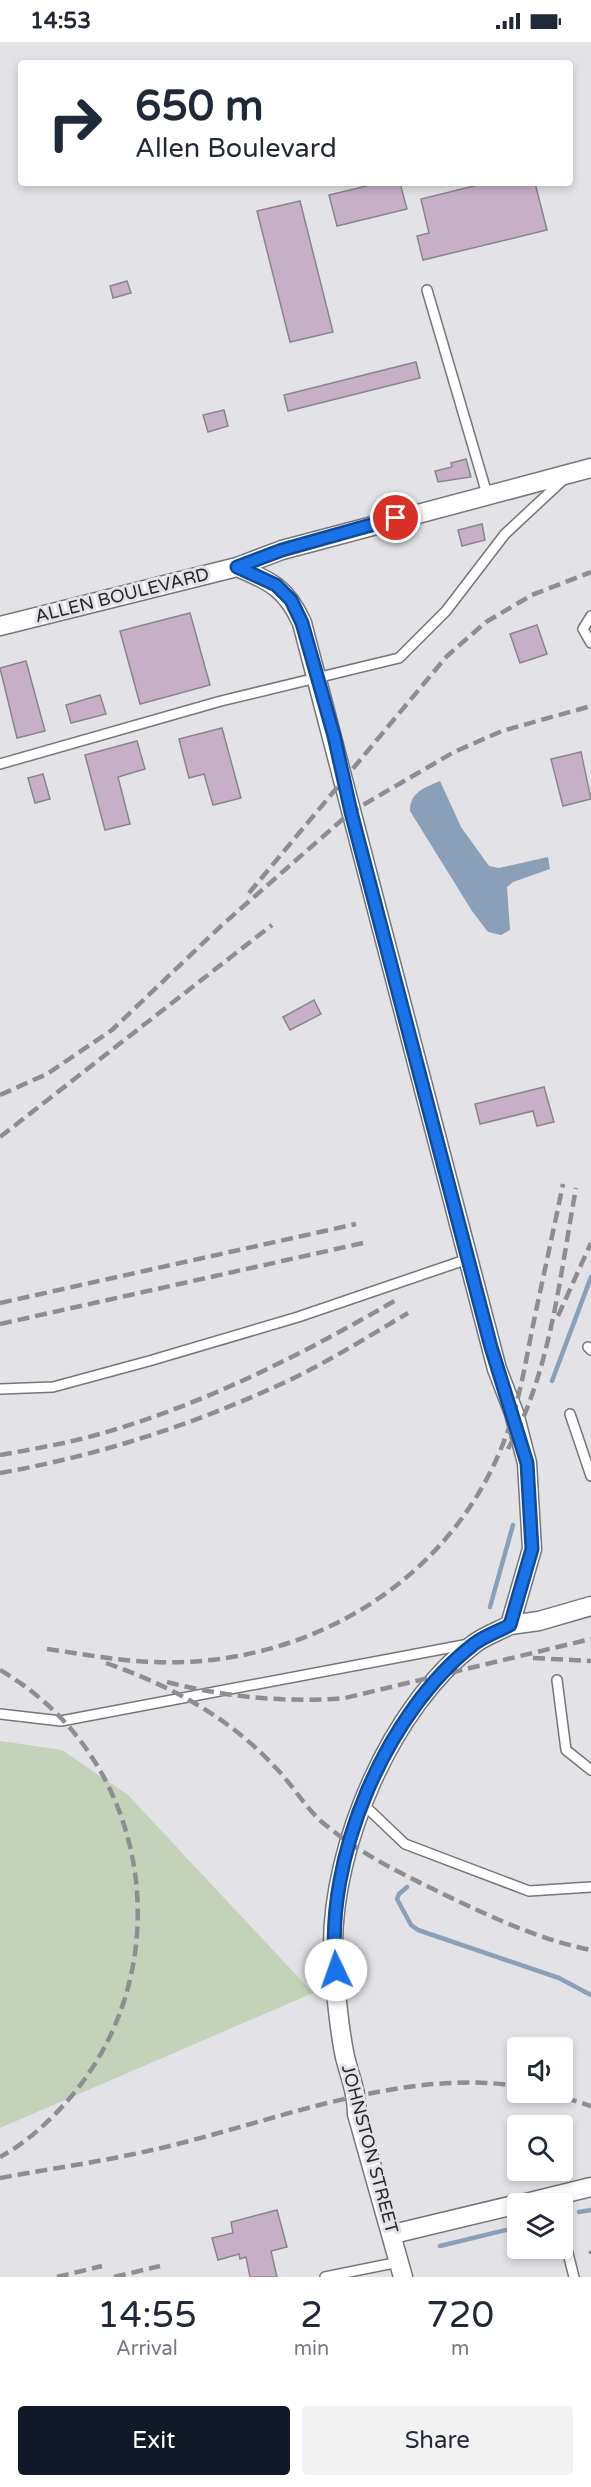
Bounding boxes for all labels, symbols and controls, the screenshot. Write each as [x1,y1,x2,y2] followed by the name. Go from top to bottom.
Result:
[30,8,91,34] text: 14:53
[135,81,264,132] text: 650 m
[36,84,114,162] icon: right
[135,132,337,165] text: Allen Boulevard
[370,492,421,543] pin
[379,501,412,534] icon: arrive
[33,563,211,627] street label: ALLEN BOULEVARD
[304,1938,368,2002] position arrow
[507,2037,573,2259] map controls
[507,2037,573,2103] button: sound
[337,2062,403,2236] street label: JOHNSTON STREET
[507,2115,573,2181] button: search
[507,2193,573,2259] button: layers
[97,2294,197,2337] text: 14:55
[300,2294,323,2337] text: 2
[426,2294,494,2337] text: 720
[116,2337,178,2361] text: Arrival
[294,2337,329,2361] text: min
[451,2337,469,2361] text: m
[18,2406,290,2475] button: Exit
[302,2406,573,2475] button: Share

